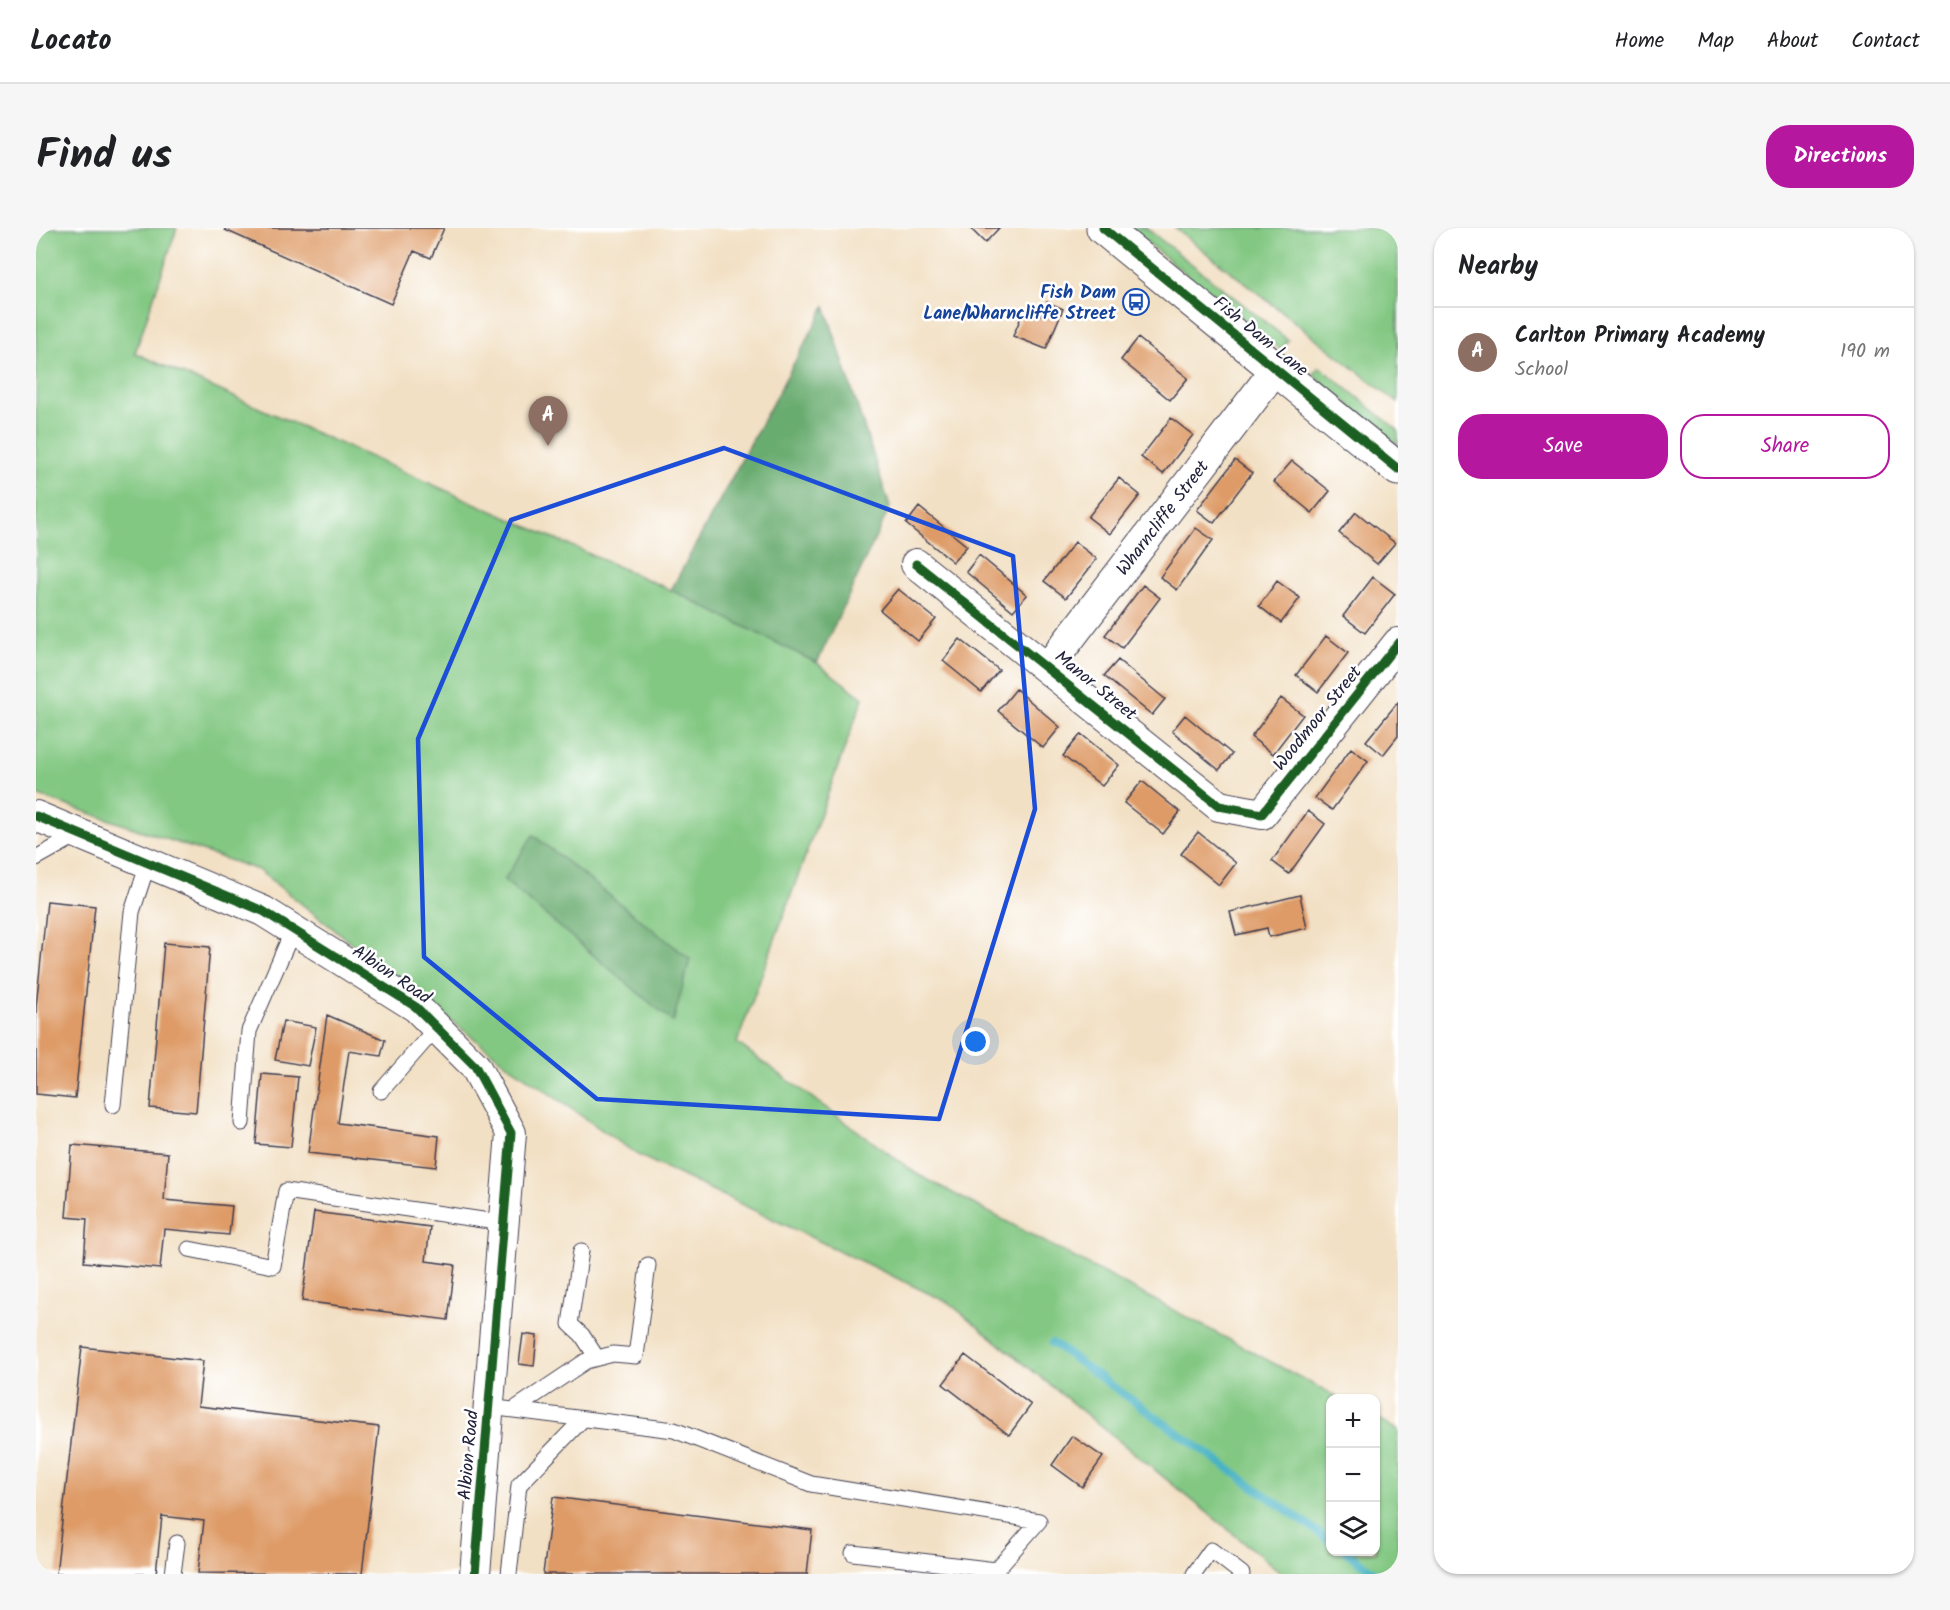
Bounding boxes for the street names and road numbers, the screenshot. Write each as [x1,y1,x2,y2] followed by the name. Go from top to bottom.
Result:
[1206,289,1314,385] street label: Fish Dam Lane
[1110,454,1218,583] street label: Wharncliffe Street
[1047,644,1144,729] street label: Manor Street
[1266,659,1371,778] street label: Woodmoor Street
[346,938,437,1013] street label: Albion Road
[451,1408,488,1501] street label: Albion Road

